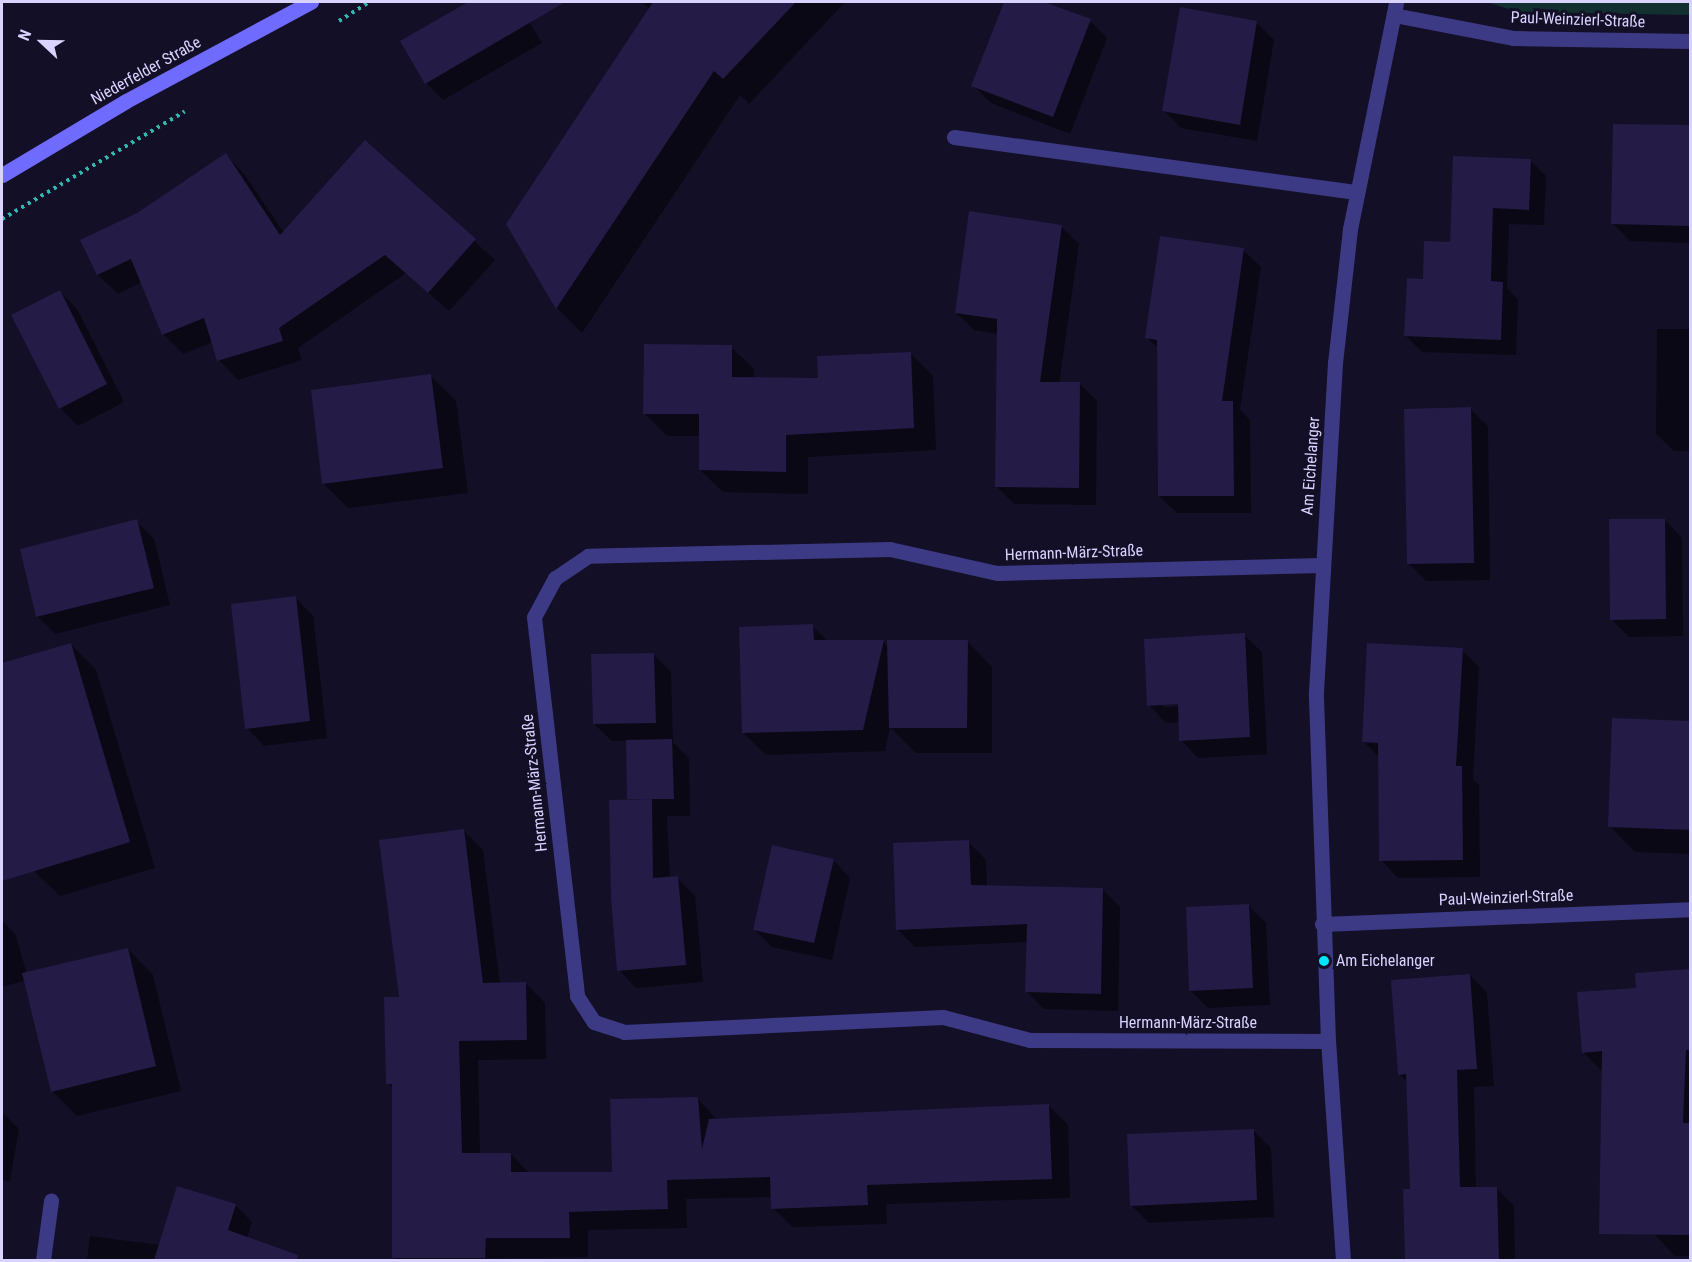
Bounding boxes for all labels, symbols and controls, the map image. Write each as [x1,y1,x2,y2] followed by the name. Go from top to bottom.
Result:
[1510,8,1646,32] street label: Paul-Weinzierl-Straße
[12,12,72,72] north arrow
[14,27,35,43] text: N
[88,33,204,109] street label: Niederfelder Straße
[1298,416,1324,516] street label: Am Eichelanger
[1005,541,1143,565] street label: Hermann-März-Straße
[518,713,552,853] street label: Hermann-März-Straße
[1438,886,1574,910] street label: Paul-Weinzierl-Straße
[1336,951,1435,971] place label: Am Eichelanger
[1317,954,1331,968] marker: Am Eichelanger
[1119,1013,1257,1033] street label: Hermann-März-Straße

